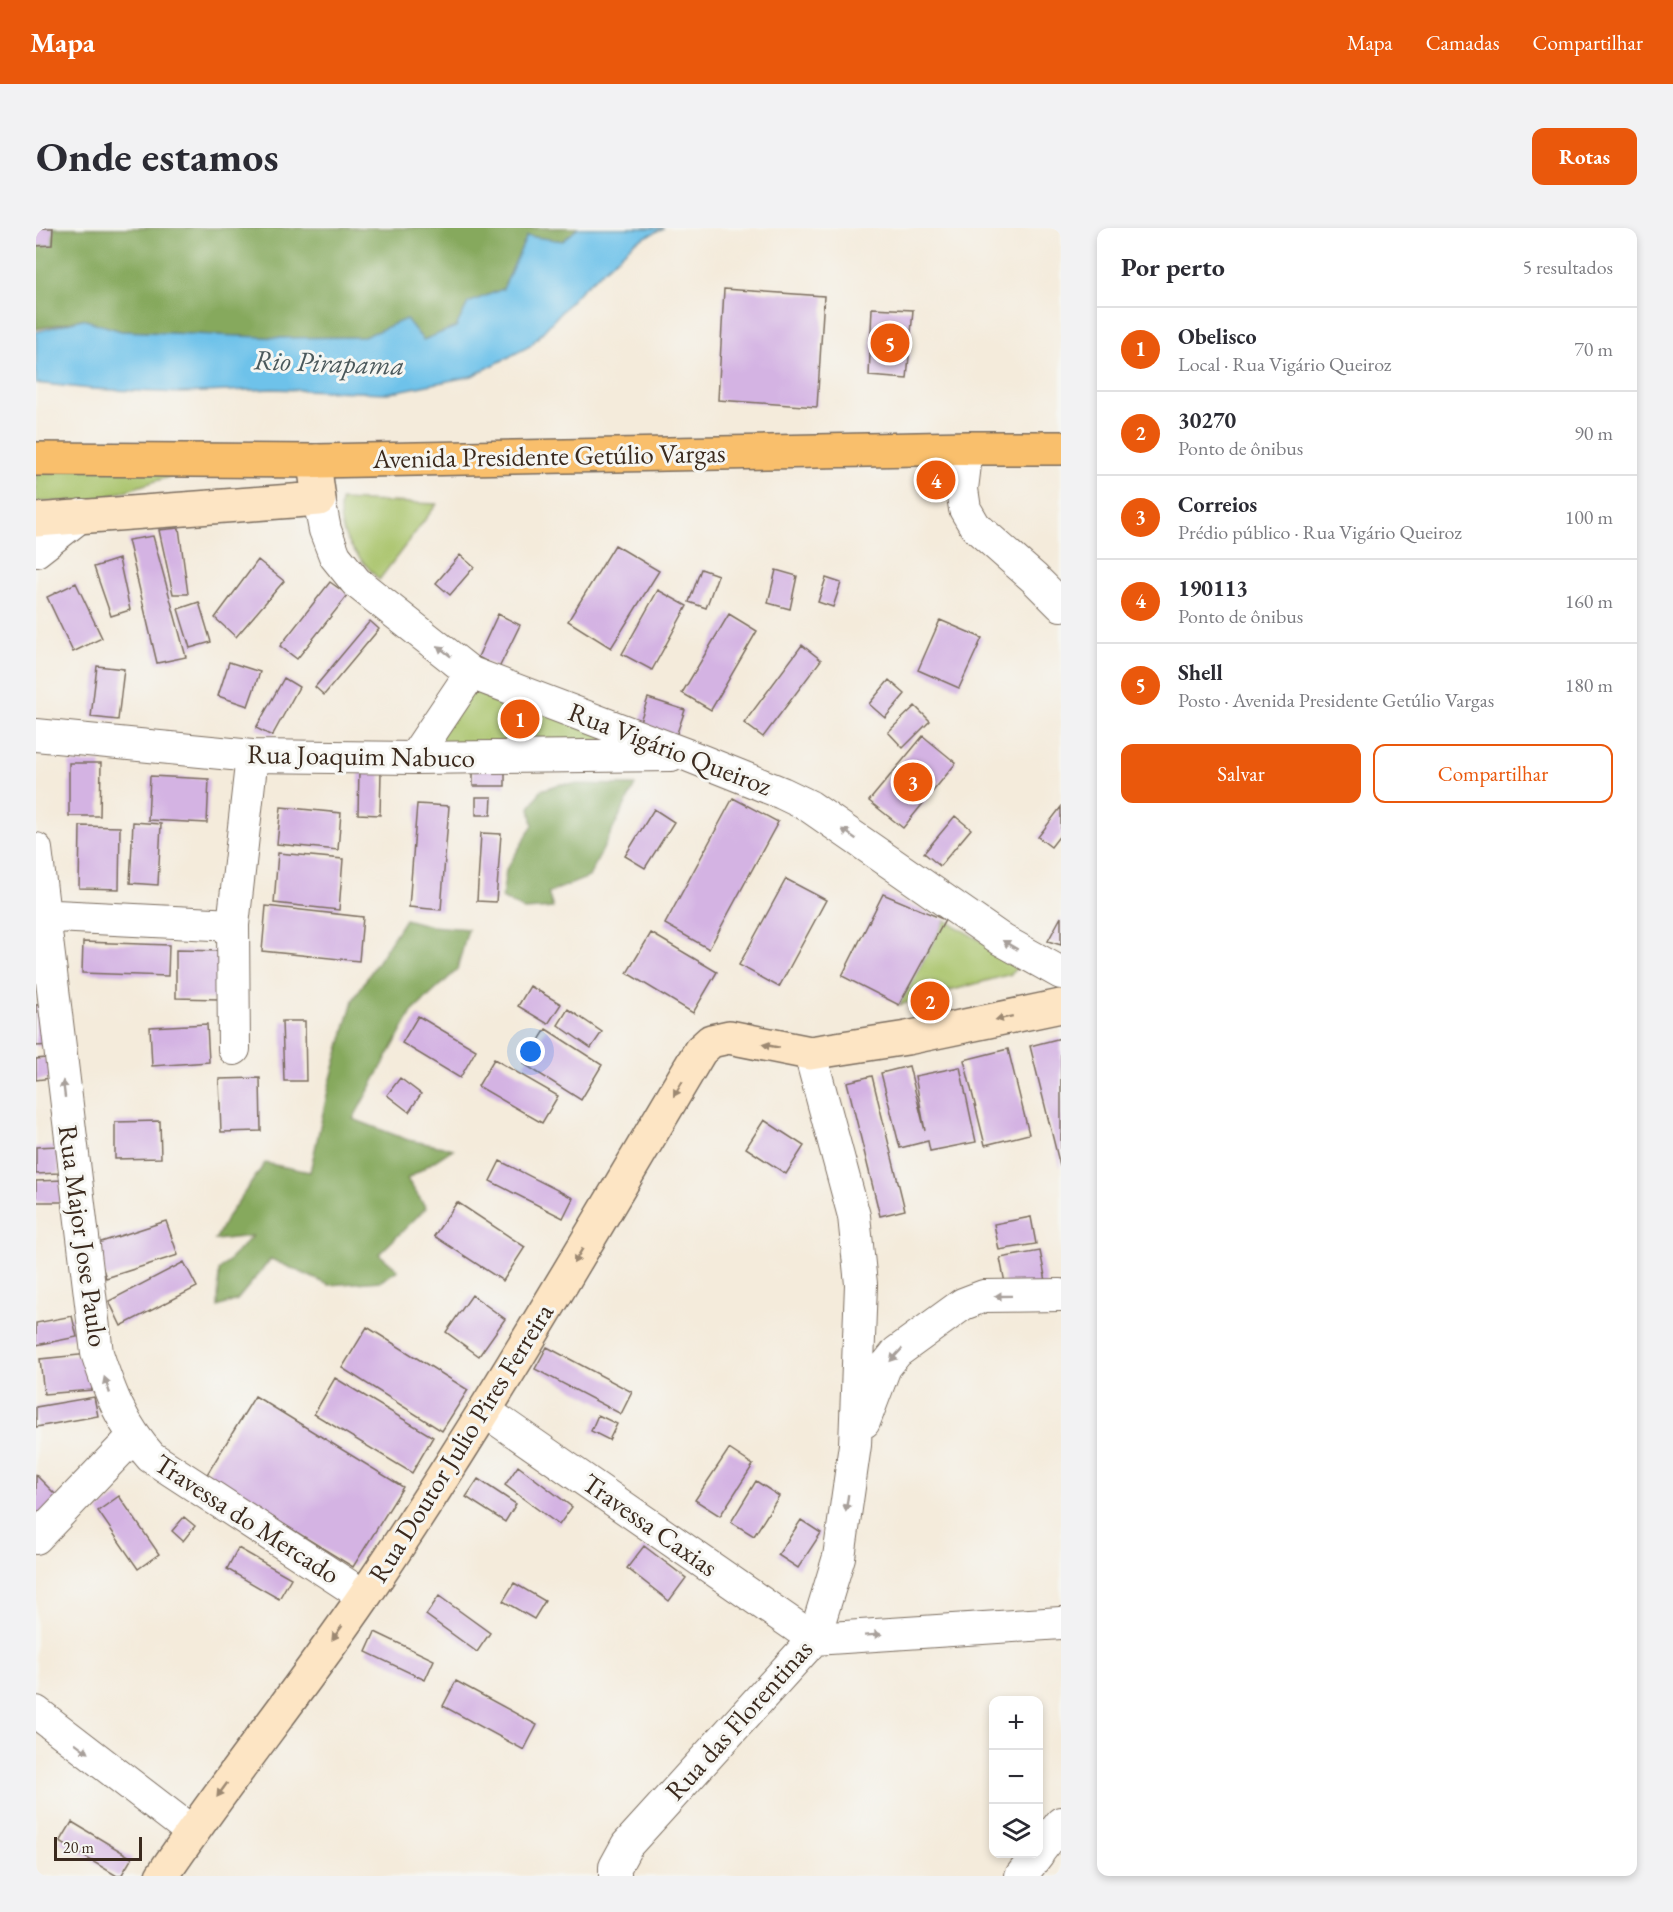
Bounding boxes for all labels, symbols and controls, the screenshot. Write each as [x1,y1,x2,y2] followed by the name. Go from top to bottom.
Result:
[30,24,95,60] text: Mapa
[1347,29,1393,56] text: Mapa
[1426,29,1499,56] text: Camadas
[1532,29,1643,56] text: Compartilhar
[1532,128,1637,185] button: Rotas
[36,129,279,184] text: Onde estamos
[1121,250,1225,284] text: Por perto
[1522,254,1613,280] text: 5 resultados
[870,320,910,366] pin: 5
[1178,322,1257,351] text: Obelisco
[1135,336,1146,362] text: 1
[1574,336,1613,362] text: 70 m
[253,341,405,383] water label: Rio Pirapama
[1178,351,1391,377] text: Local · Rua Vigário Queiroz
[1178,406,1236,435] text: 30270
[1135,420,1146,446] text: 2
[1574,420,1613,446] text: 90 m
[371,435,726,476] street label: Avenida Presidente Getúlio Vargas
[1178,435,1303,461] text: Ponto de ônibus
[916,458,956,502] pin: 4
[1178,490,1257,519] text: Correios
[1135,504,1146,530] text: 3
[1565,504,1613,530] text: 100 m
[1178,519,1462,545] text: Prédio público · Rua Vigário Queiroz
[1178,574,1248,603] text: 190113
[1135,588,1146,614] text: 4
[1565,588,1613,614] text: 160 m
[1178,603,1303,629] text: Ponto de ônibus
[436,645,452,658] one-way arrow
[1178,658,1223,687] text: Shell
[1135,672,1146,698] text: 5
[1565,672,1613,698] text: 180 m
[1178,687,1494,713] text: Posto · Avenida Presidente Getúlio Vargas
[564,694,778,804] street label: Rua Vigário Queiroz
[500,696,540,742] pin: 1
[247,736,475,775] street label: Rua Joaquim Nabuco
[1121,744,1361,803] button: Salvar
[1373,744,1613,803] button: Compartilhar
[894,760,932,804] pin: 3
[842,828,858,840] one-way arrow
[1002,939,1018,950] one-way arrow
[910,978,950,1024] pin: 2
[994,1014,1013,1023] one-way arrow
[516,1037,545,1066] your location
[761,1041,780,1050] one-way arrow
[59,1079,68,1098] one-way arrow
[672,1081,683,1097] one-way arrow
[51,1123,116,1349] street label: Rua Major Jose Paulo
[572,1248,583,1264] one-way arrow
[993,1291,1012,1301] one-way arrow
[360,1296,561,1589] street label: Rua Doutor Julio Pires Ferreira
[890,1347,904,1361] one-way arrow
[102,1376,112,1394] one-way arrow
[148,1446,347,1592] street label: Travessa do Mercado
[576,1465,725,1584] street label: Travessa Caxias
[842,1493,851,1512] one-way arrow
[332,1625,344,1640] one-way arrow
[863,1630,882,1640] one-way arrow
[657,1632,820,1807] street label: Rua das Florentinas
[989,1696,1043,1858] map controls
[989,1696,1043,1750] button: +
[75,1741,90,1753] one-way arrow
[989,1750,1043,1804] button: −
[217,1783,229,1798] one-way arrow
[989,1804,1043,1858] button: layers
[54,1834,142,1862] scale bar
[63,1837,94,1858] text: 20 m

